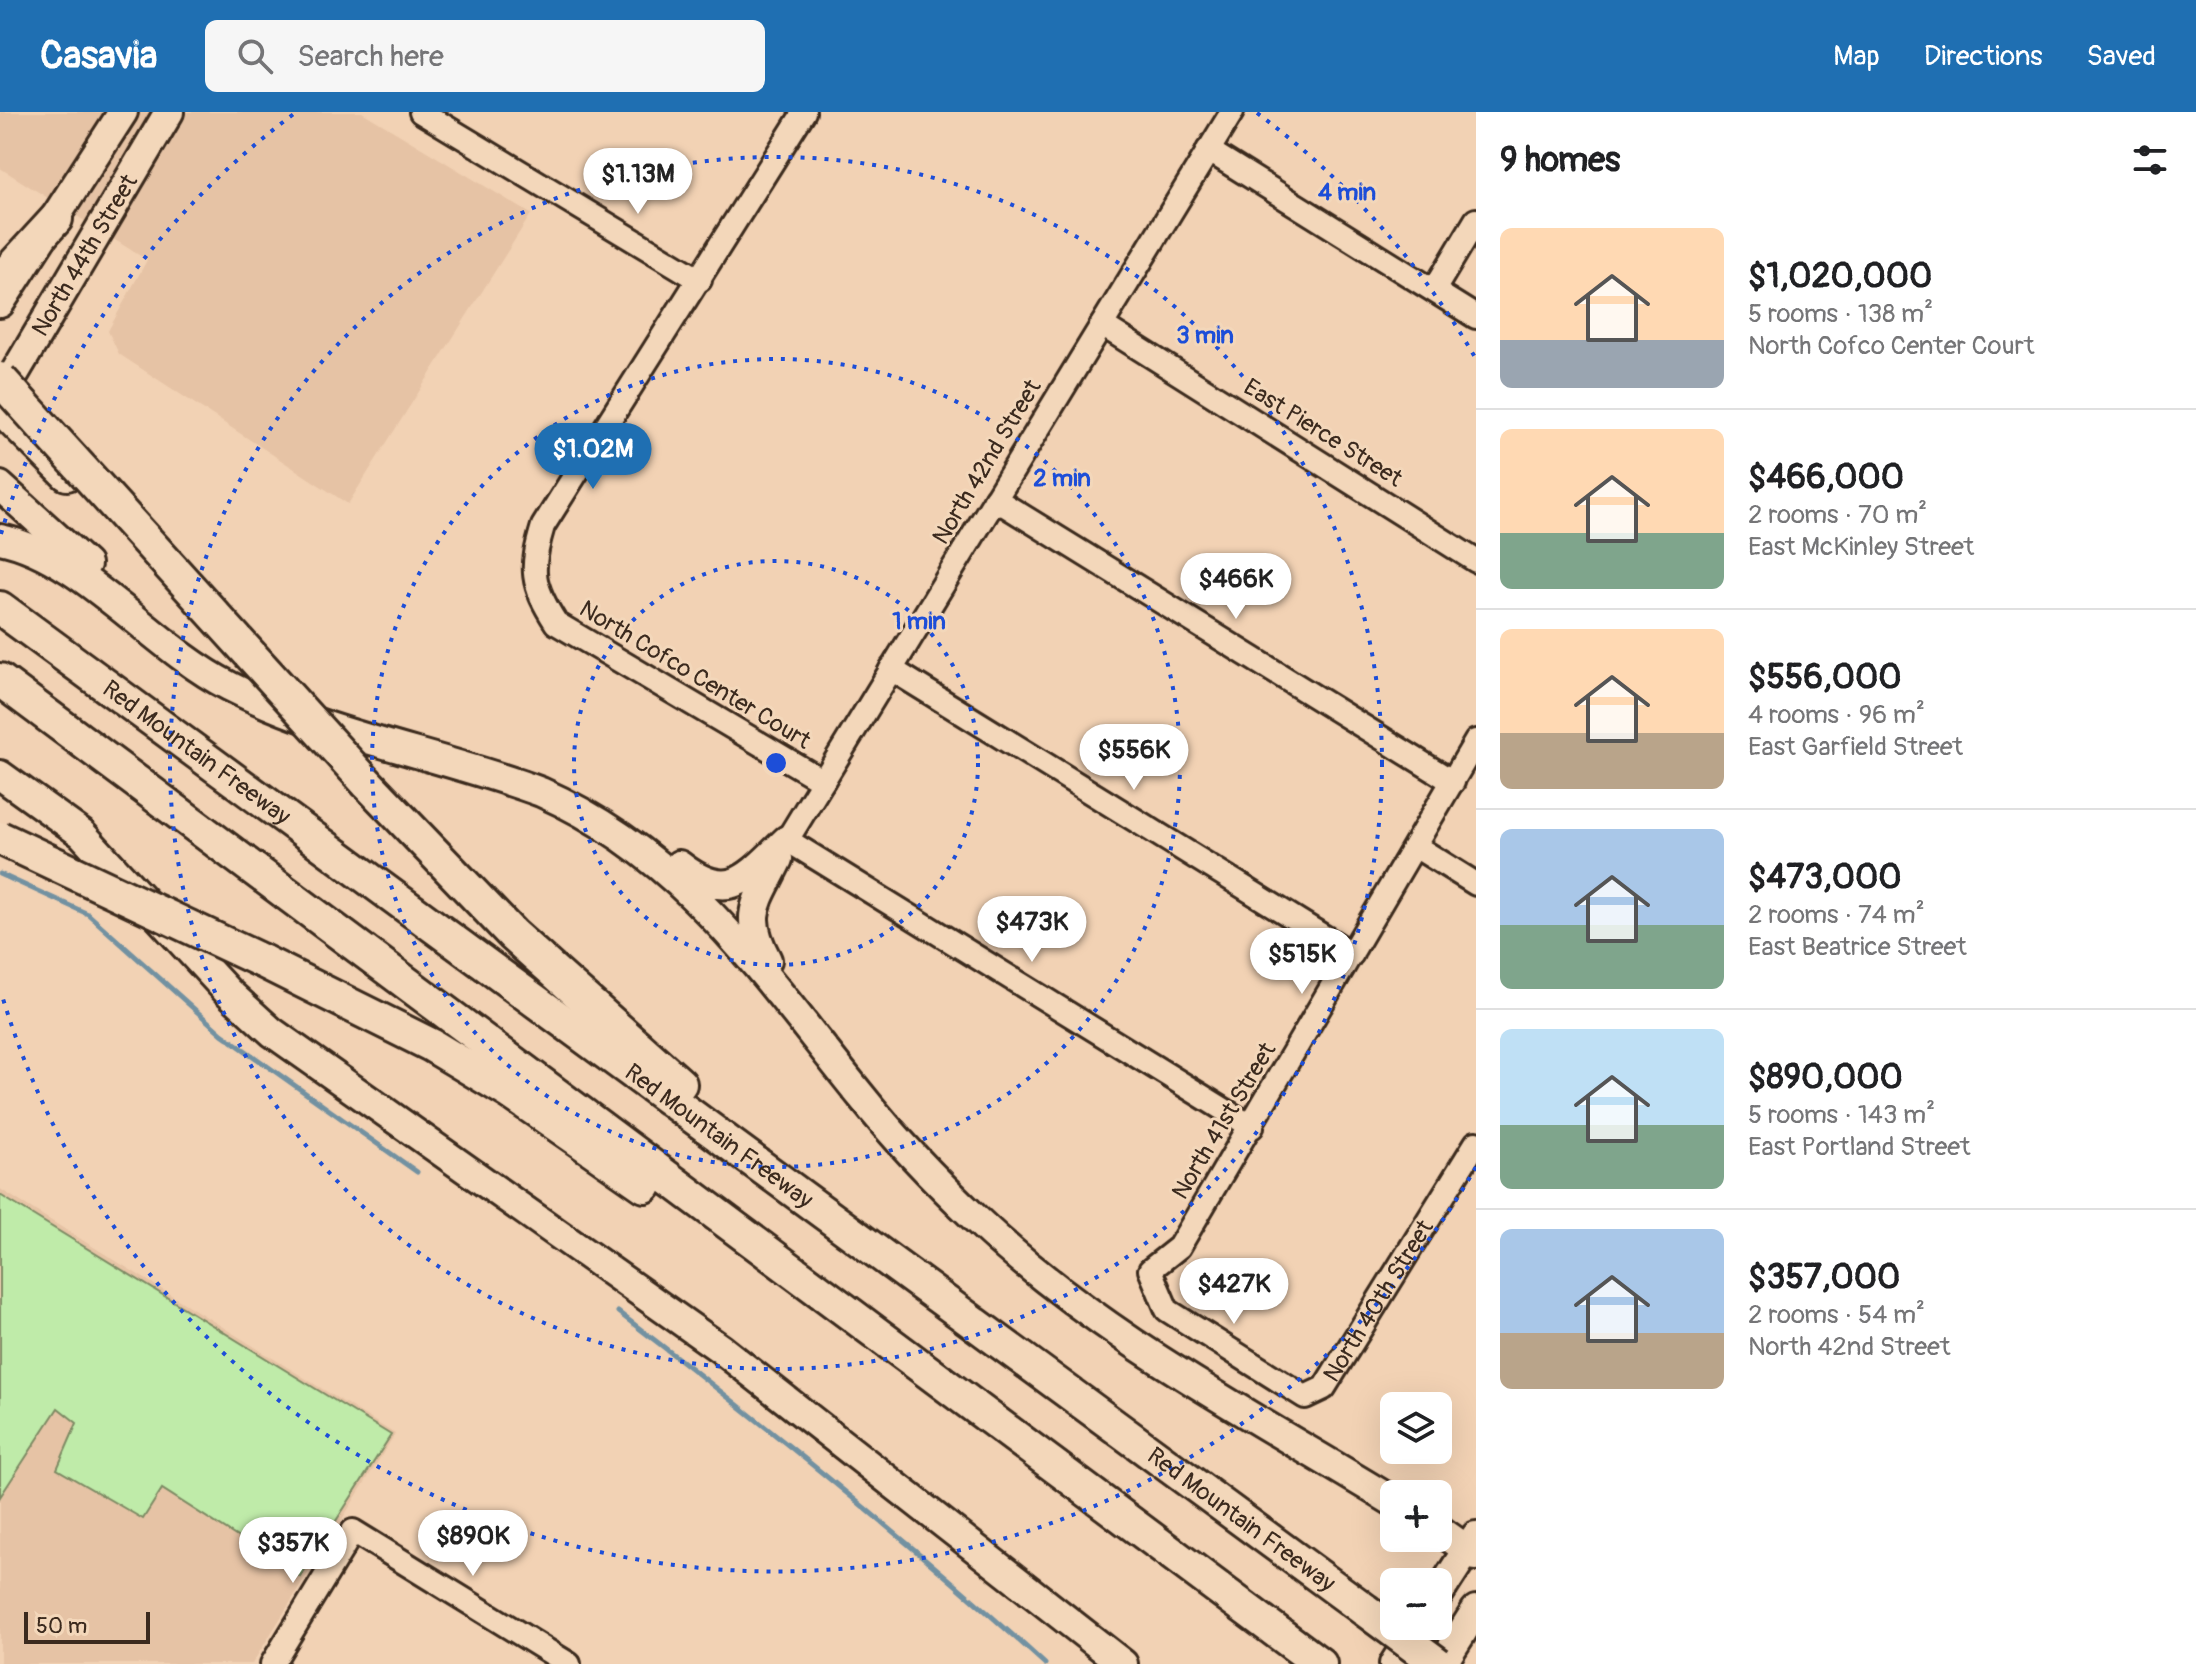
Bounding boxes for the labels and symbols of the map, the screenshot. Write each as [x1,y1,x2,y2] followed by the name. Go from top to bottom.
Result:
[573,148,703,216] pin: $1.13M
[25,169,144,341] street label: North 44th Street
[1318,178,1376,207] text: 4 min
[1176,321,1234,350] text: 3 min
[1238,373,1408,494] street label: East Pierce Street
[926,374,1048,550] street label: North 42nd Street
[528,423,658,491] pin: $1.02M
[1033,464,1091,493] text: 2 min
[1180,553,1292,621] pin: $466K
[574,594,816,756] street label: North Cofco Center Court
[892,607,946,636] text: 1 min
[97,674,296,831] street label: Red Mountain Freeway
[1078,724,1190,792] pin: $556K
[762,749,790,777] centre of rings
[976,896,1088,964] pin: $473K
[1246,928,1358,996] pin: $515K
[1166,1037,1282,1205] street label: North 41st Street
[619,1057,819,1214] street label: Red Mountain Freeway
[1317,1214,1440,1387] street label: North 40th Street
[1178,1258,1290,1326] pin: $427K
[1142,1441,1341,1598] street label: Red Mountain Freeway
[417,1510,529,1578] pin: $890K
[237,1517,349,1585] pin: $357K
[24,1608,150,1644] scale bar

